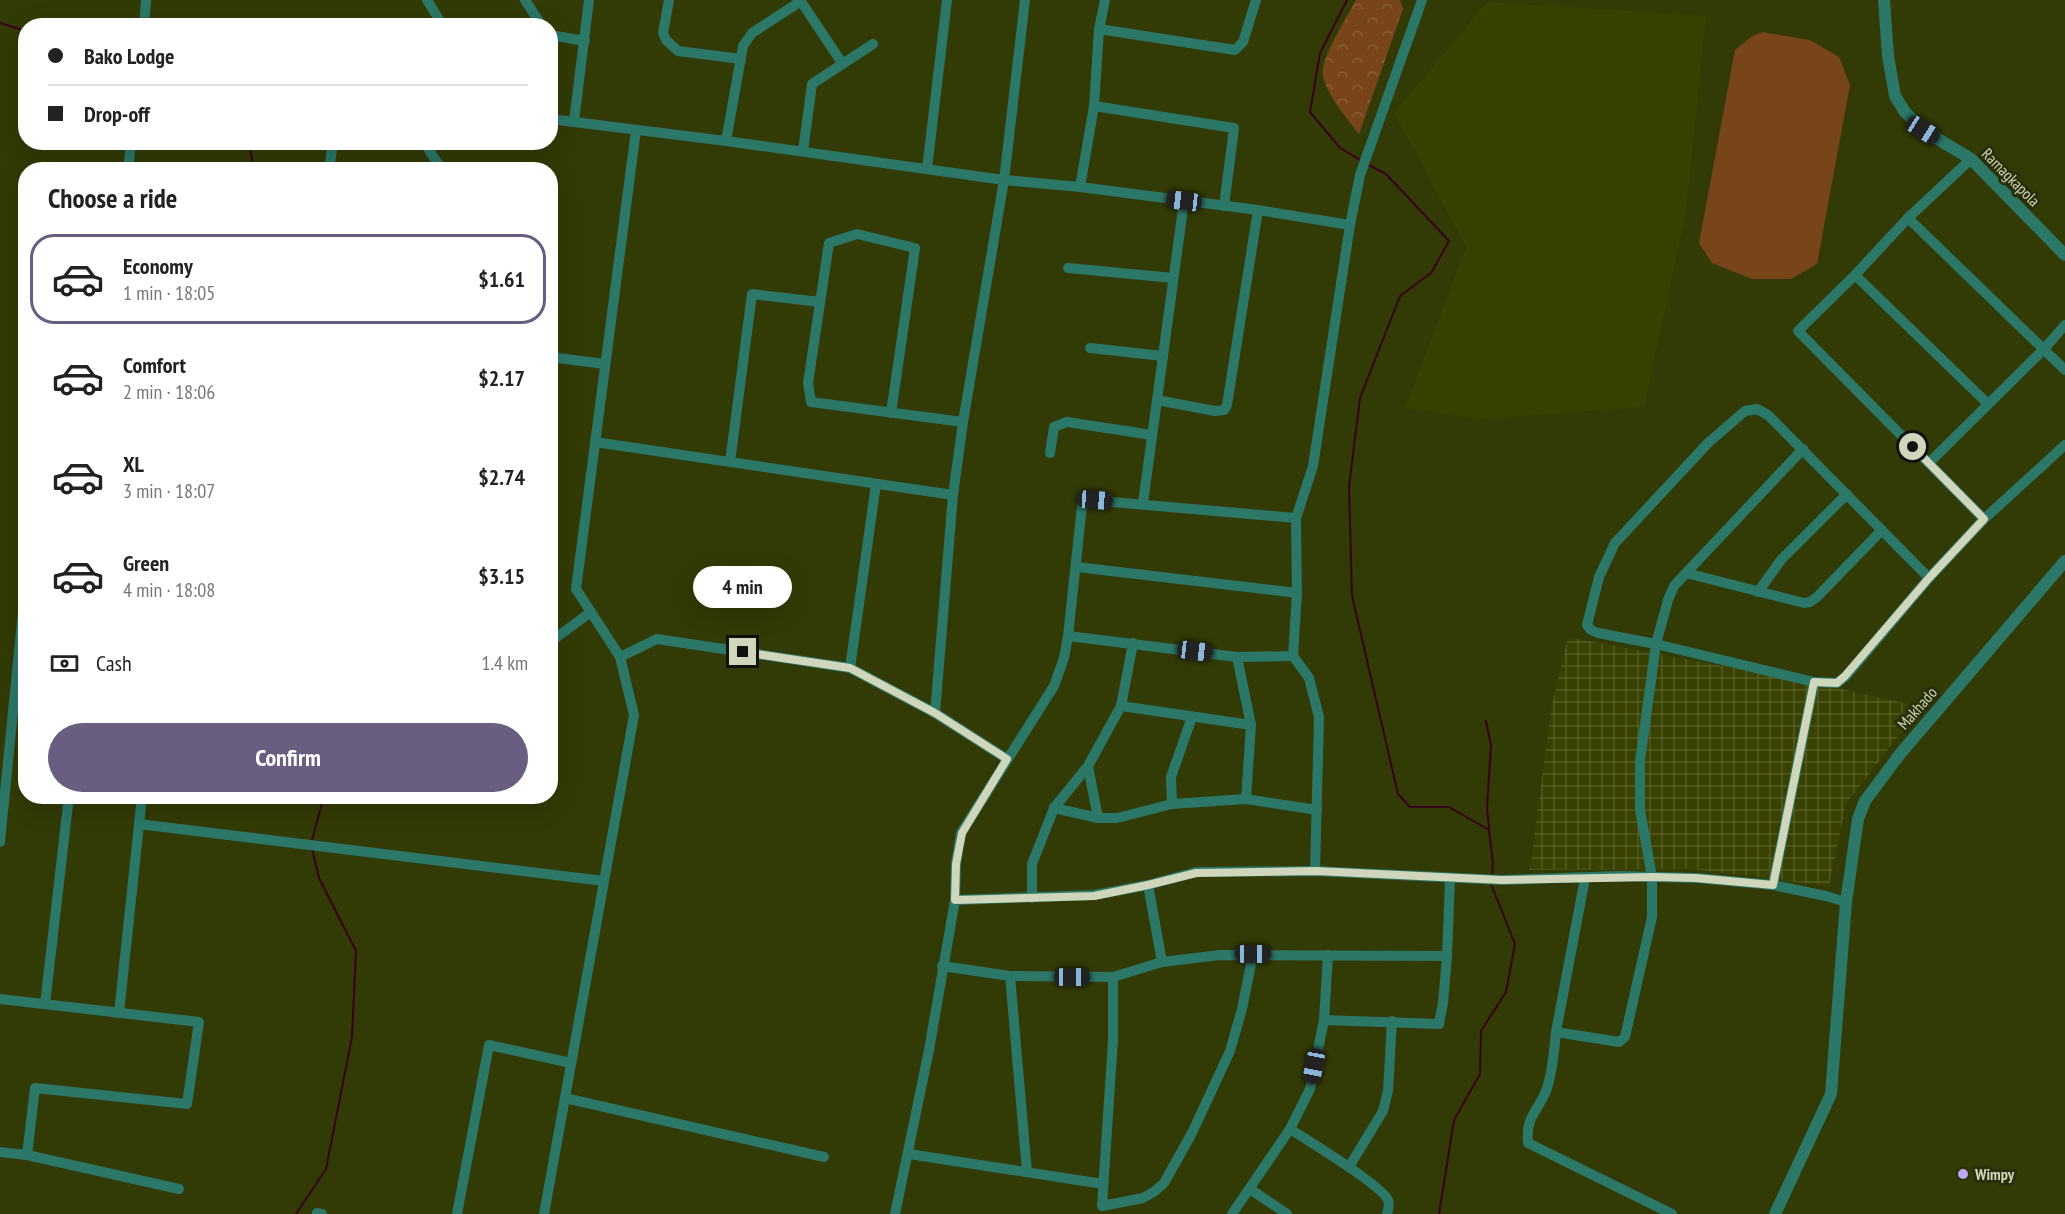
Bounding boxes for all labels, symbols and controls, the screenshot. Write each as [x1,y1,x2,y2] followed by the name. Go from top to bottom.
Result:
[84,42,175,70] text: Bako Lodge
[84,100,150,128] text: Drop-off
[1903,113,1943,147] car
[1978,144,2044,210] street label: Ramagkapola
[48,181,177,215] text: Choose a ride
[1165,190,1203,212] car
[51,252,105,306] icon: car
[123,252,193,280] text: Economy
[478,265,525,293] text: $1.61
[123,280,215,306] text: 1 min · 18:05
[51,351,105,405] icon: car
[123,351,186,379] text: Comfort
[478,364,525,392] text: $2.17
[123,379,215,405] text: 2 min · 18:06
[1899,433,1926,460] route start
[51,450,105,504] icon: car
[123,450,144,478] text: XL
[478,463,525,491] text: $2.74
[123,478,215,504] text: 3 min · 18:07
[1076,490,1114,510] car
[51,549,105,603] icon: car
[123,549,169,577] text: Green
[478,562,525,590] text: $3.15
[694,565,792,607] callout: 4 min
[722,574,763,600] text: 4 min
[123,577,215,603] text: 4 min · 18:08
[729,638,756,665] route end
[1176,640,1214,662] car
[48,647,81,680] icon: cash
[96,649,132,677] text: Cash
[481,650,528,676] text: 1.4 km
[1893,682,1941,733] street label: Makhado
[48,723,528,792] button: Confirm
[1235,945,1271,963] car
[1054,968,1090,986] car
[1302,1047,1326,1085] car
[1974,1164,2015,1184] place label: Wimpy
[1956,1167,1970,1181] marker: Wimpy

